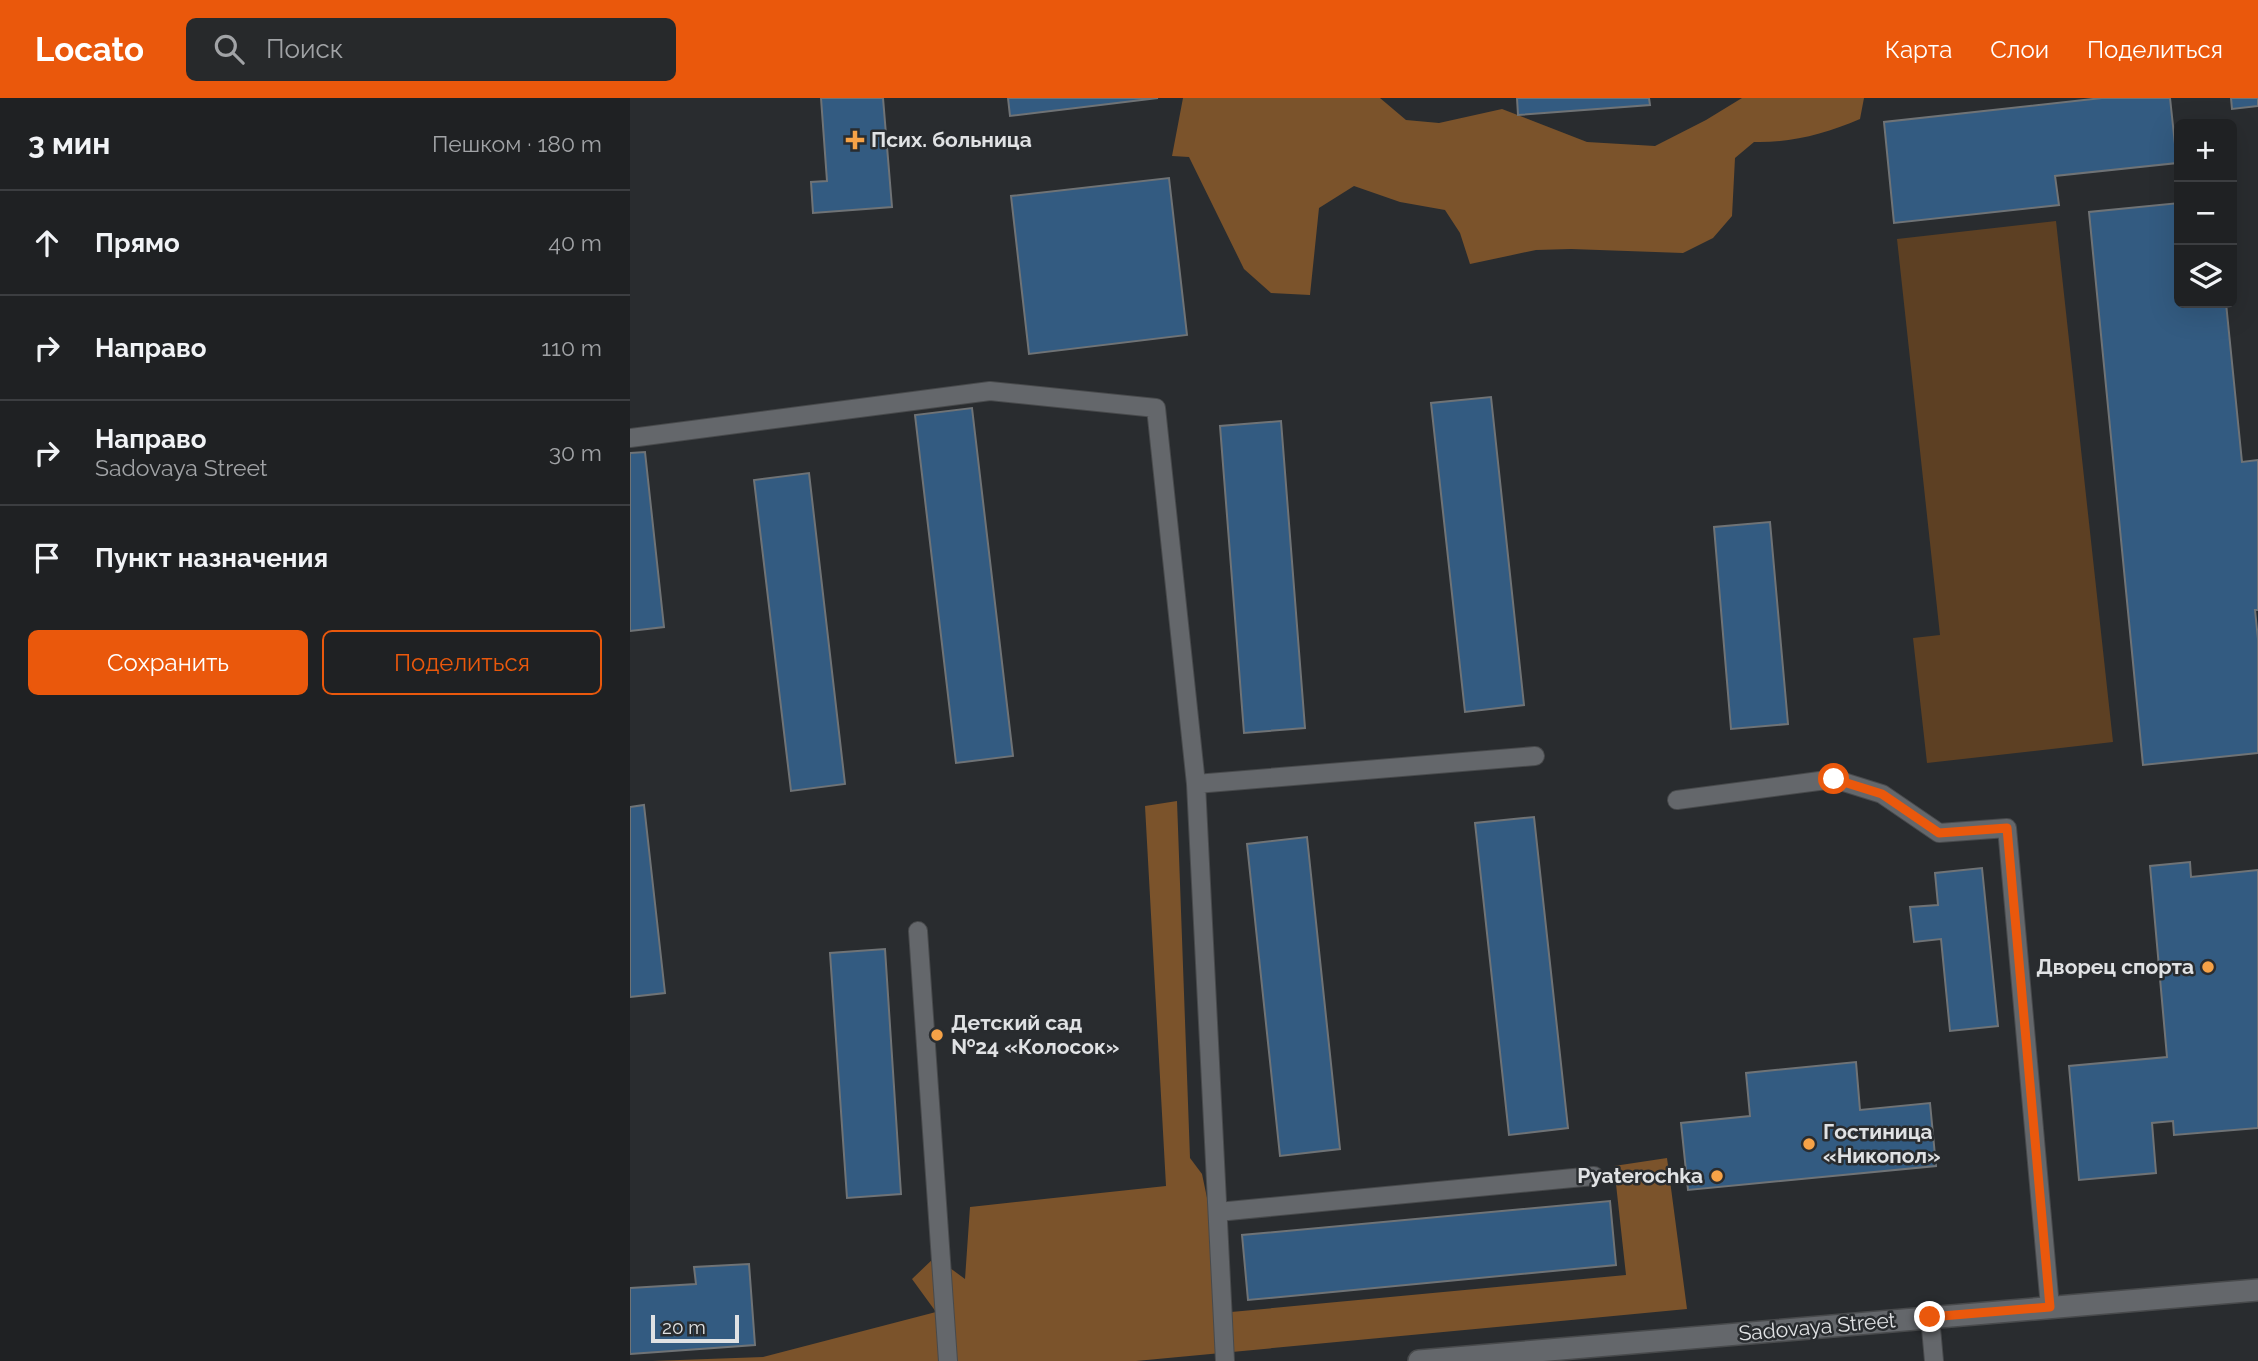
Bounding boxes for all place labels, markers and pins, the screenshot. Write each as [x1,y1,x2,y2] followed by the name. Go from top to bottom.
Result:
[871,127,1032,152] place label: Псих. больница
[845,130,865,150] marker: Псих. больница
[2036,954,2194,979] place label: Дворец спорта
[2200,959,2216,975] marker: Дворец спорта
[951,1010,1120,1059] place label: Детский сад №24 «Колосок»
[929,1027,945,1043] marker: Детский сад №24 «Колосок»
[1823,1119,1941,1168] place label: Гостиница «Никопол»
[1801,1136,1817,1152] marker: Гостиница «Никопол»
[1577,1163,1703,1188] place label: Pyaterochka
[1709,1168,1725,1184] marker: Pyaterochka

